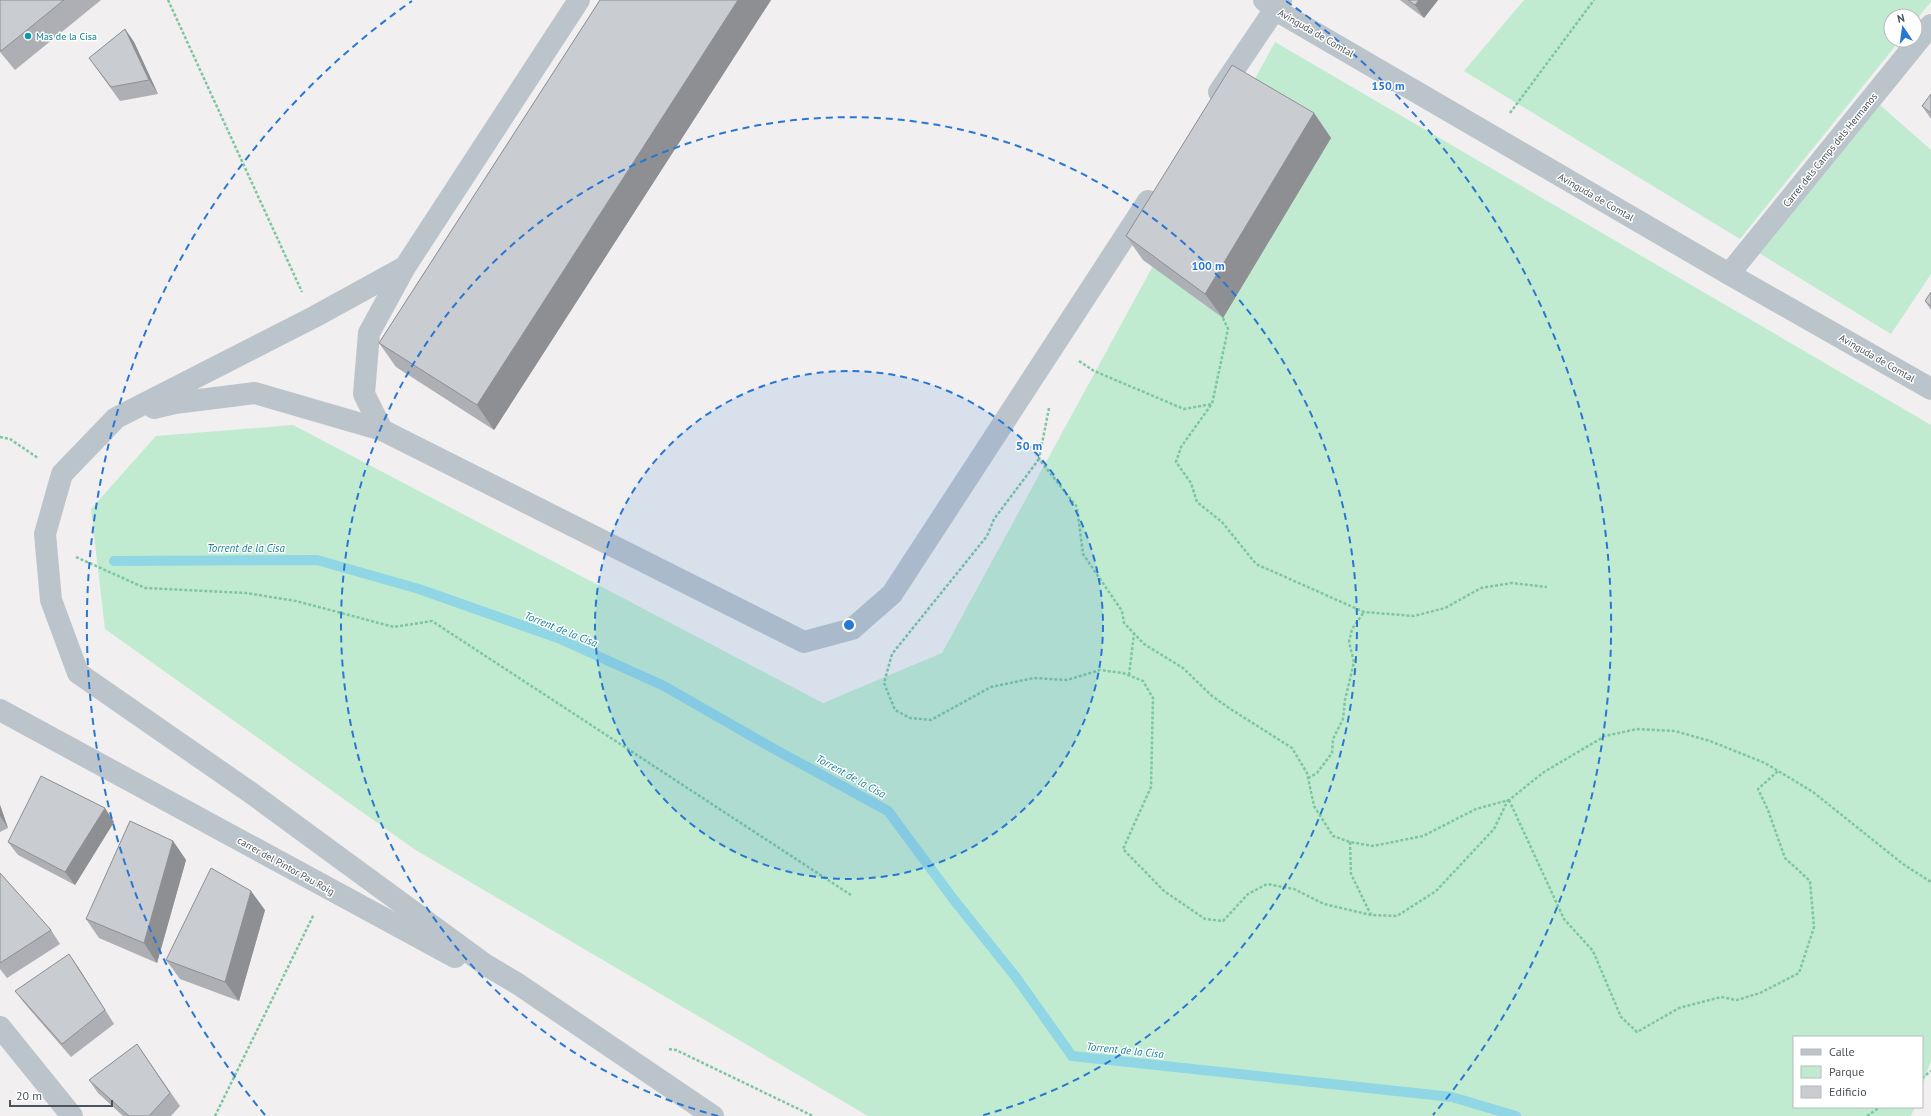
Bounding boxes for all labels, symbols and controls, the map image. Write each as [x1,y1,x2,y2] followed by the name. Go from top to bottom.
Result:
[1276,6,1356,60] street label: Avinguda de Comtal
[1883,8,1923,48] north arrow
[1896,11,1906,26] text: N
[36,30,97,43] place label: Mas de la Cisa
[23,31,33,41] marker: Mas de la Cisa
[1371,78,1405,93] text: 150 m
[1780,90,1880,210] street label: Carrer dels Camps dels Hermanos
[1556,170,1636,224] street label: Avinguda de Comtal
[1191,258,1225,273] text: 100 m
[1837,331,1917,385] street label: Avinguda de Comtal
[1016,438,1042,453] text: 50 m
[207,541,285,555] water label: Torrent de la Cisa
[522,608,600,650] water label: Torrent de la Cisa
[842,618,856,632] centre of rings
[814,751,889,801] water label: Torrent de la Cisa
[235,834,337,898] street label: carrer del Pintor Pau Roig
[1793,1036,1923,1108] legend
[1086,1039,1165,1061] water label: Torrent de la Cisa
[1829,1044,1855,1059] text: Calle
[1829,1064,1864,1079] text: Parque
[10,1082,112,1108] scale bar
[1829,1084,1867,1099] text: Edificio
[16,1088,42,1103] text: 20 m

